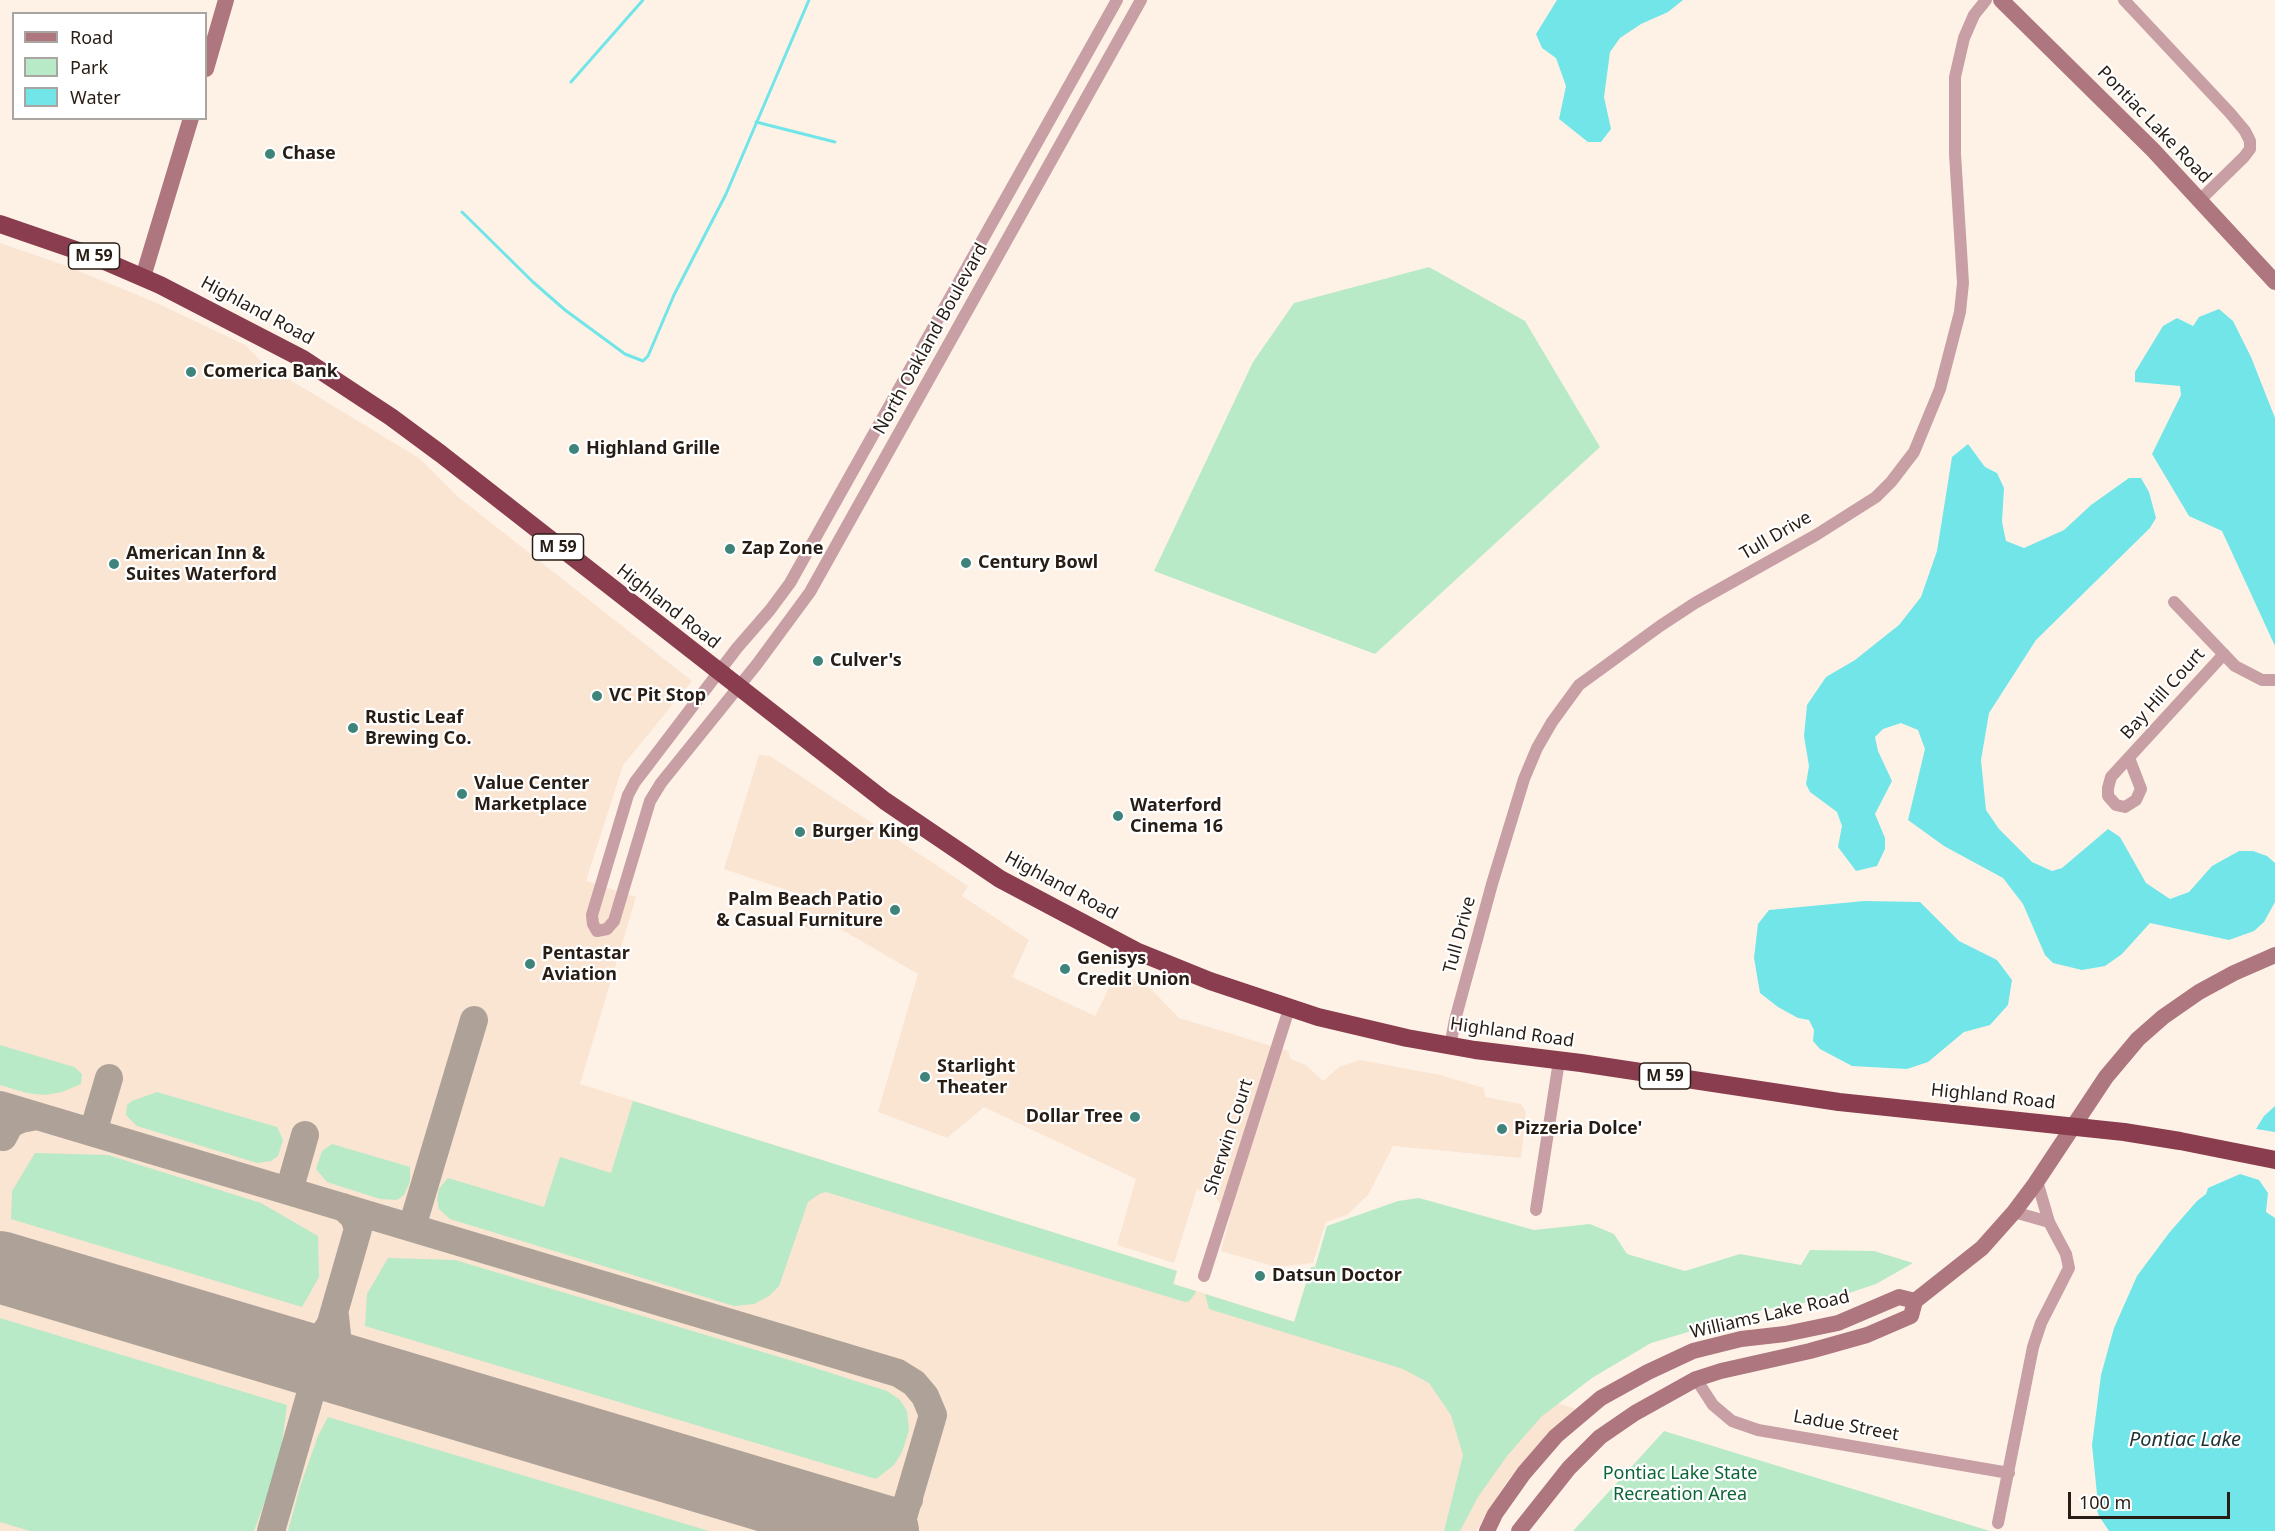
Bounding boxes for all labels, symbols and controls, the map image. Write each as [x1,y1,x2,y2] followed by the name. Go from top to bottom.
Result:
[12,12,207,120] legend
[70,25,113,49] text: Road
[70,55,108,79] text: Park
[2093,62,2215,188] street label: Pontiac Lake Road
[70,85,121,109] text: Water
[282,143,336,165] place label: Chase
[263,147,277,161] marker: Chase
[869,240,993,438] street label: North Oakland Boulevard
[68,243,119,269] road number: M 59
[197,272,317,350] street label: Highland Road
[203,361,338,383] place label: Comerica Bank
[184,365,198,379] marker: Comerica Bank
[586,438,720,460] place label: Highland Grille
[567,442,581,456] marker: Highland Grille
[1737,507,1815,565] street label: Tull Drive
[532,534,584,560] road number: M 59
[742,538,823,560] place label: Zap Zone
[723,542,737,556] marker: Zap Zone
[126,543,277,586] place label: American Inn & Suites Waterford
[978,552,1098,574] place label: Century Bowl
[959,556,973,570] marker: Century Bowl
[107,557,121,571] marker: American Inn & Suites Waterford
[612,560,724,654] street label: Highland Road
[2117,644,2209,744] street label: Bay Hill Court
[830,650,902,672] place label: Culver's
[811,654,825,668] marker: Culver's
[609,685,706,707] place label: VC Pit Stop
[590,689,604,703] marker: VC Pit Stop
[365,707,471,750] place label: Rustic Leaf Brewing Co.
[346,721,360,735] marker: Rustic Leaf Brewing Co.
[474,773,589,816] place label: Value Center Marketplace
[455,787,469,801] marker: Value Center Marketplace
[1130,795,1223,838] place label: Waterford Cinema 16
[1111,809,1125,823] marker: Waterford Cinema 16
[812,821,919,843] place label: Burger King
[793,825,807,839] marker: Burger King
[1001,847,1121,925] street label: Highland Road
[716,889,883,932] place label: Palm Beach Patio & Casual Furniture
[1439,894,1481,976] street label: Tull Drive
[888,903,902,917] marker: Palm Beach Patio & Casual Furniture
[542,943,630,986] place label: Pentastar Aviation
[1077,948,1190,990] place label: Genisys Credit Union
[523,957,537,971] marker: Pentastar Aviation
[1058,962,1072,976] marker: Genisys Credit Union
[1449,1014,1575,1052] street label: Highland Road
[937,1056,1015,1098] place label: Starlight Theater
[1640,1063,1690,1089] road number: M 59
[918,1070,932,1084] marker: Starlight Theater
[1200,1076,1258,1198] street label: Sherwin Court
[1930,1080,2056,1114] street label: Highland Road
[1026,1106,1123,1128] place label: Dollar Tree
[1128,1110,1142,1124] marker: Dollar Tree
[1514,1118,1642,1140] place label: Pizzeria Dolce'
[1495,1122,1509,1136] marker: Pizzeria Dolce'
[1272,1265,1402,1287] place label: Datsun Doctor
[1253,1269,1267,1283] marker: Datsun Doctor
[1688,1286,1852,1344] street label: Williams Lake Road
[1792,1406,1900,1446] street label: Ladue Street
[2129,1428,2241,1452] water label: Pontiac Lake
[1603,1463,1757,1506] park label: Pontiac Lake State Recreation Area
[2071,1480,2233,1518] scale bar
[2079,1490,2131,1514] text: 100 m

